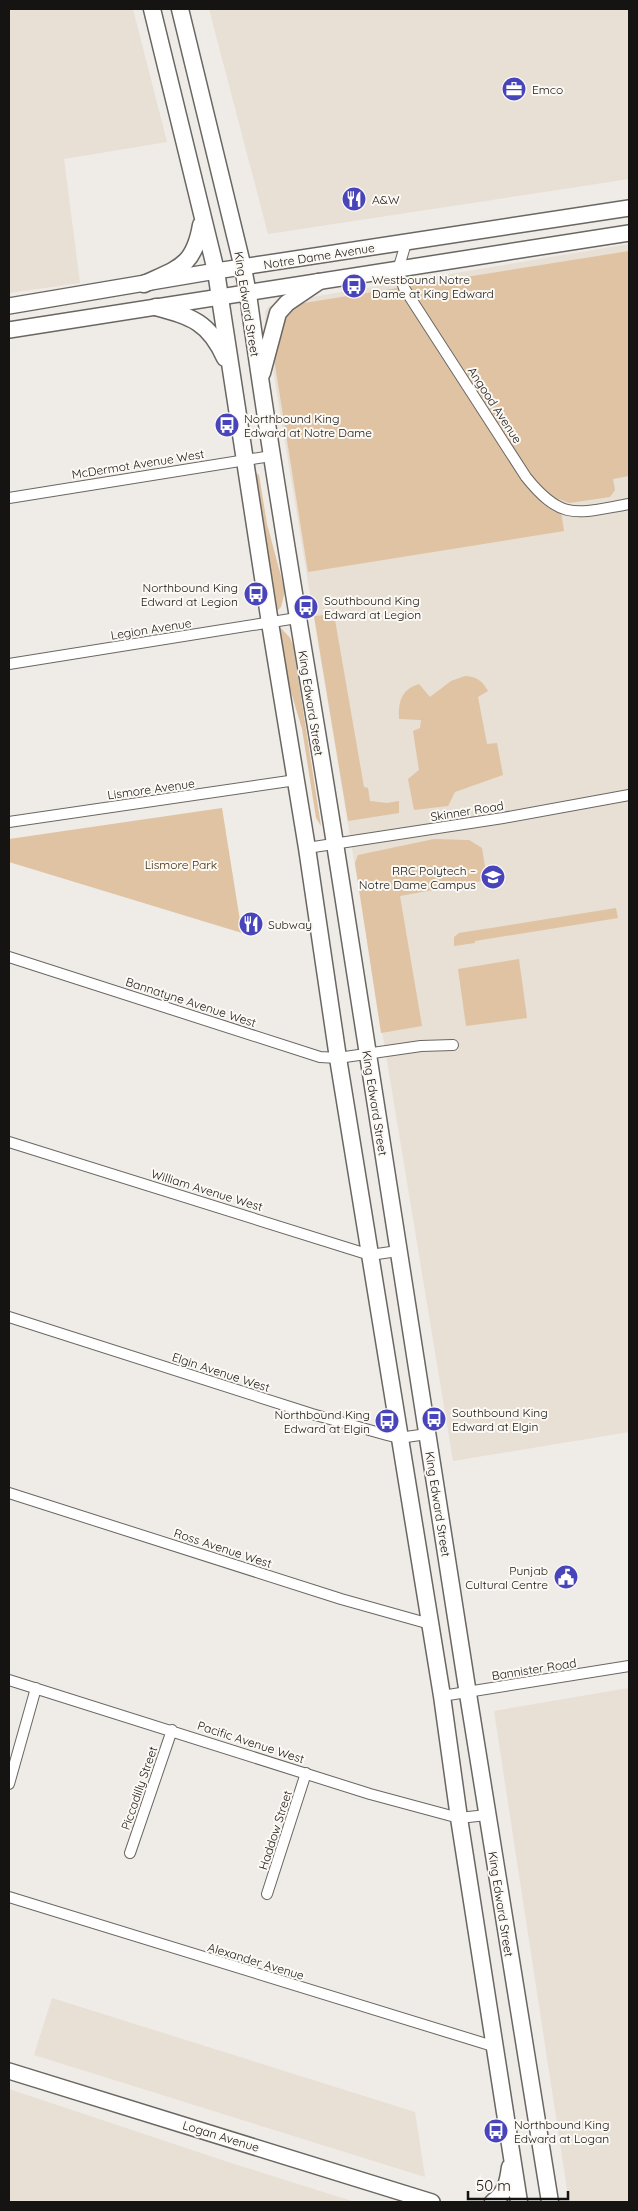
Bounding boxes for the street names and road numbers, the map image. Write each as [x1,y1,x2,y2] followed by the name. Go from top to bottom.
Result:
[262,240,376,272] street label: Notre Dame Avenue
[231,250,263,358] street label: King Edward Street
[465,364,525,446] street label: Angood Avenue
[71,446,205,482] street label: McDermot Avenue West
[109,615,193,643] street label: Legion Avenue
[295,649,327,757] street label: King Edward Street
[106,775,196,803] street label: Lismore Avenue
[429,798,505,824] street label: Skinner Road
[124,974,258,1030] street label: Bannatyne Avenue West
[359,1049,391,1157] street label: King Edward Street
[149,1166,265,1214] street label: William Avenue West
[170,1349,272,1395] street label: Elgin Avenue West
[422,1450,454,1558] street label: King Edward Street
[172,1525,274,1571] street label: Ross Avenue West
[491,1655,577,1683] street label: Bannister Road
[196,1718,306,1766] street label: Pacific Avenue West
[118,1744,160,1832] street label: Piccadilly Street
[255,1788,295,1872] street label: Haddow Street
[485,1850,517,1958] street label: King Edward Street
[206,1939,306,1983] street label: Alexander Avenue
[181,2117,261,2155] street label: Logan Avenue

